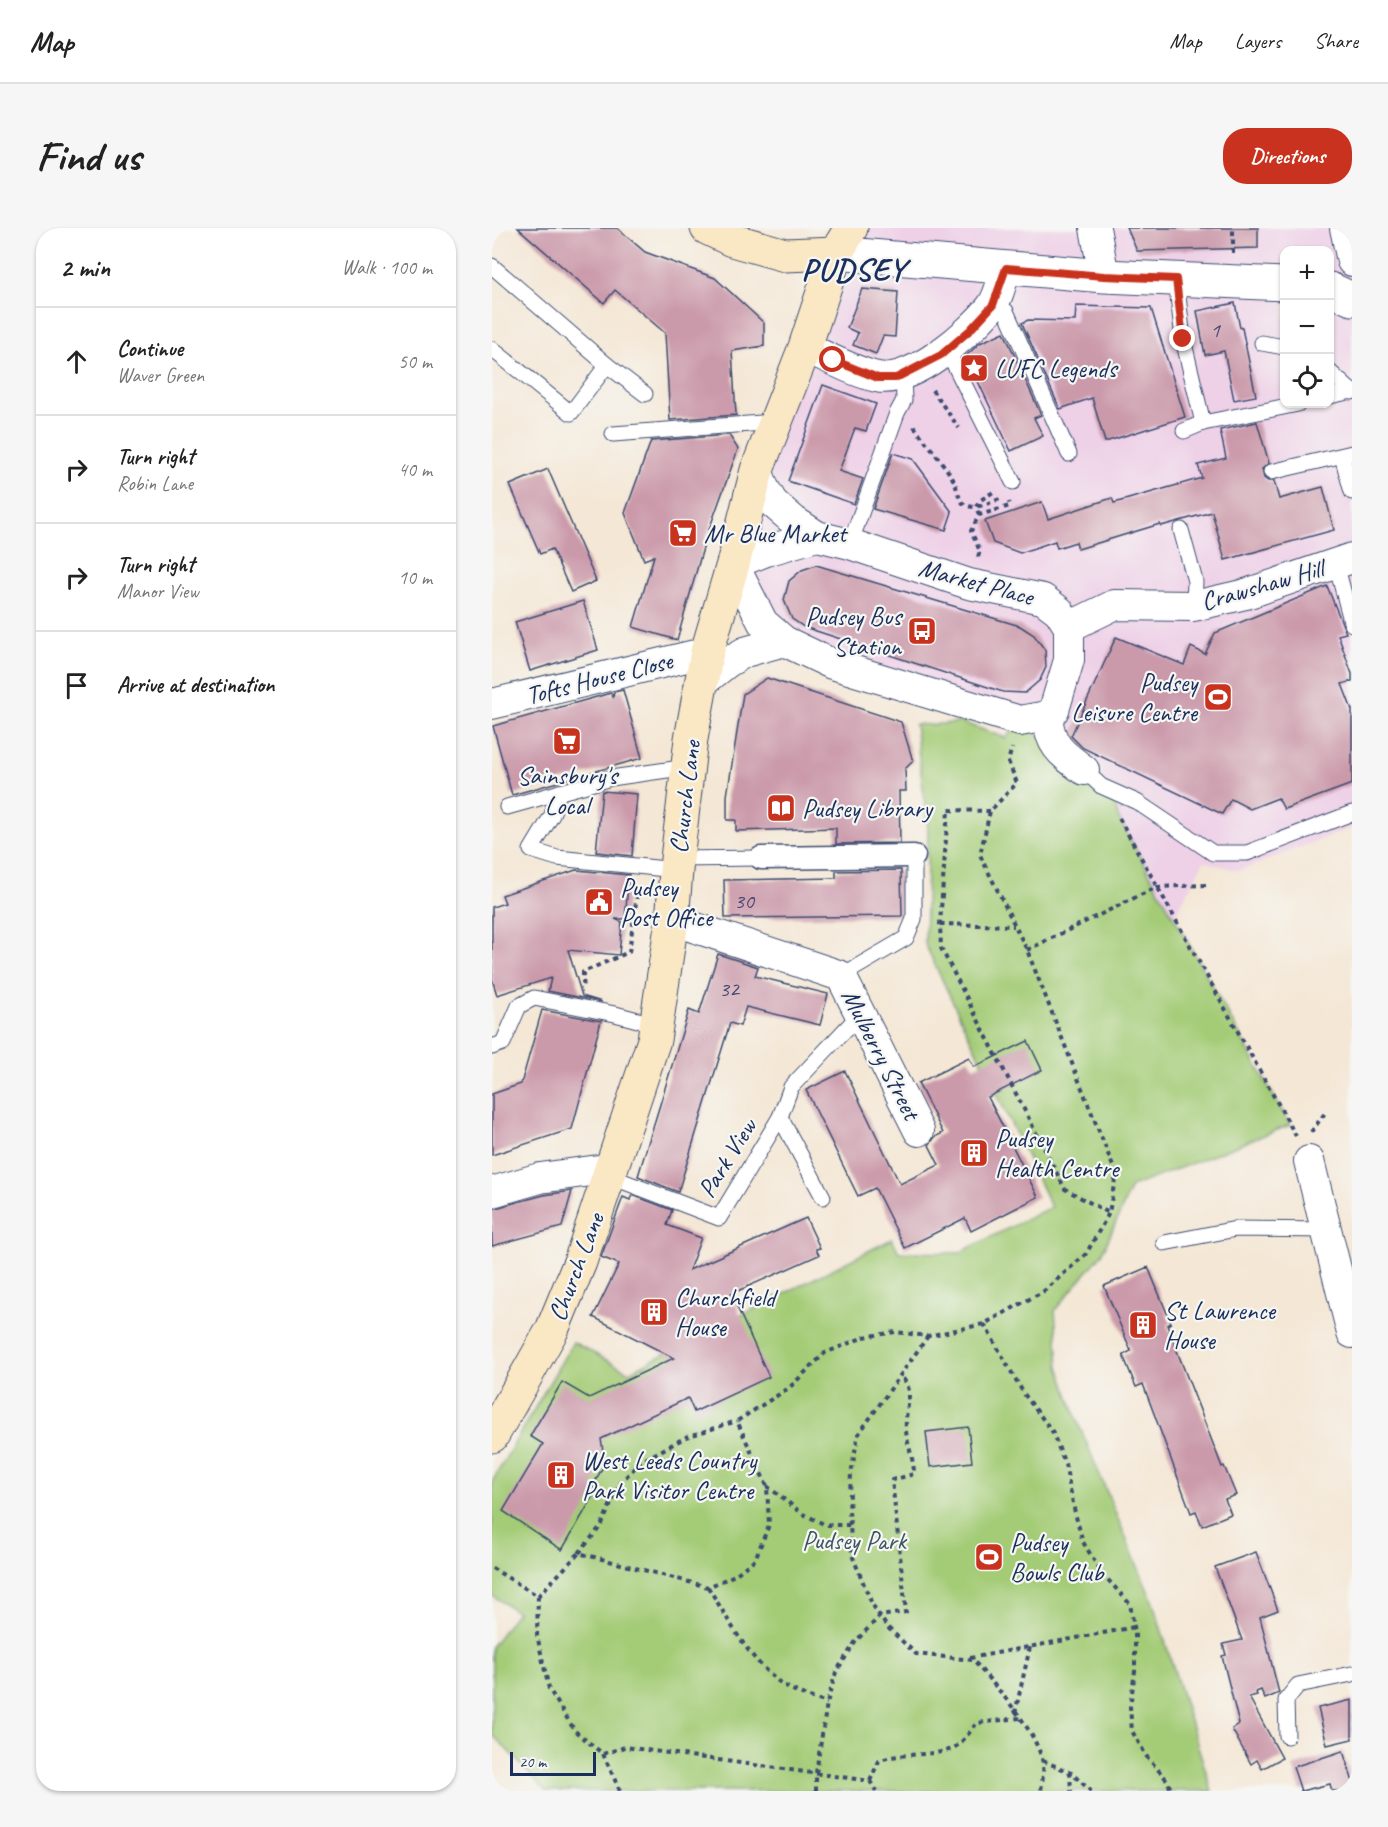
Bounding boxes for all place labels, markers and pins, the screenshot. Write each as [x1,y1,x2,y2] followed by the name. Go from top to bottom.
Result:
[958,352,990,384] place icon: LUFC Legends
[995,352,1119,385] place label: LUFC Legends
[667,517,699,549] supermarket icon: Mr Blue Market
[704,517,848,550] place label: Mr Blue Market
[805,600,903,663] place label: Pudsey Bus Station
[906,615,938,647] bus stop icon: Pudsey Bus Station
[1071,666,1199,729] place label: Pudsey Leisure Centre
[1202,681,1234,713] sports icon: Pudsey Leisure Centre
[551,725,583,757] supermarket icon: Sainsbury's Local
[517,759,619,822] place label: Sainsbury's Local
[765,792,797,824] library icon: Pudsey Library
[802,792,934,825] place label: Pudsey Library
[620,871,715,934] place label: Pudsey Post Office
[583,886,615,918] public building icon: Pudsey Post Office
[995,1122,1121,1185] place label: Pudsey Health Centre
[958,1137,990,1169] building icon: Pudsey Health Centre
[675,1281,779,1344] place label: Churchfield House
[1164,1294,1277,1357] place label: St Lawrence House
[638,1296,670,1328] building icon: Churchfield House
[1127,1309,1159,1341] building icon: St Lawrence House
[582,1444,759,1507] place label: West Leeds Country Park Visitor Centre
[545,1459,577,1491] building icon: West Leeds Country Park Visitor Centre
[1010,1526,1105,1589] place label: Pudsey Bowls Club
[973,1541,1005,1573] sports icon: Pudsey Bowls Club

